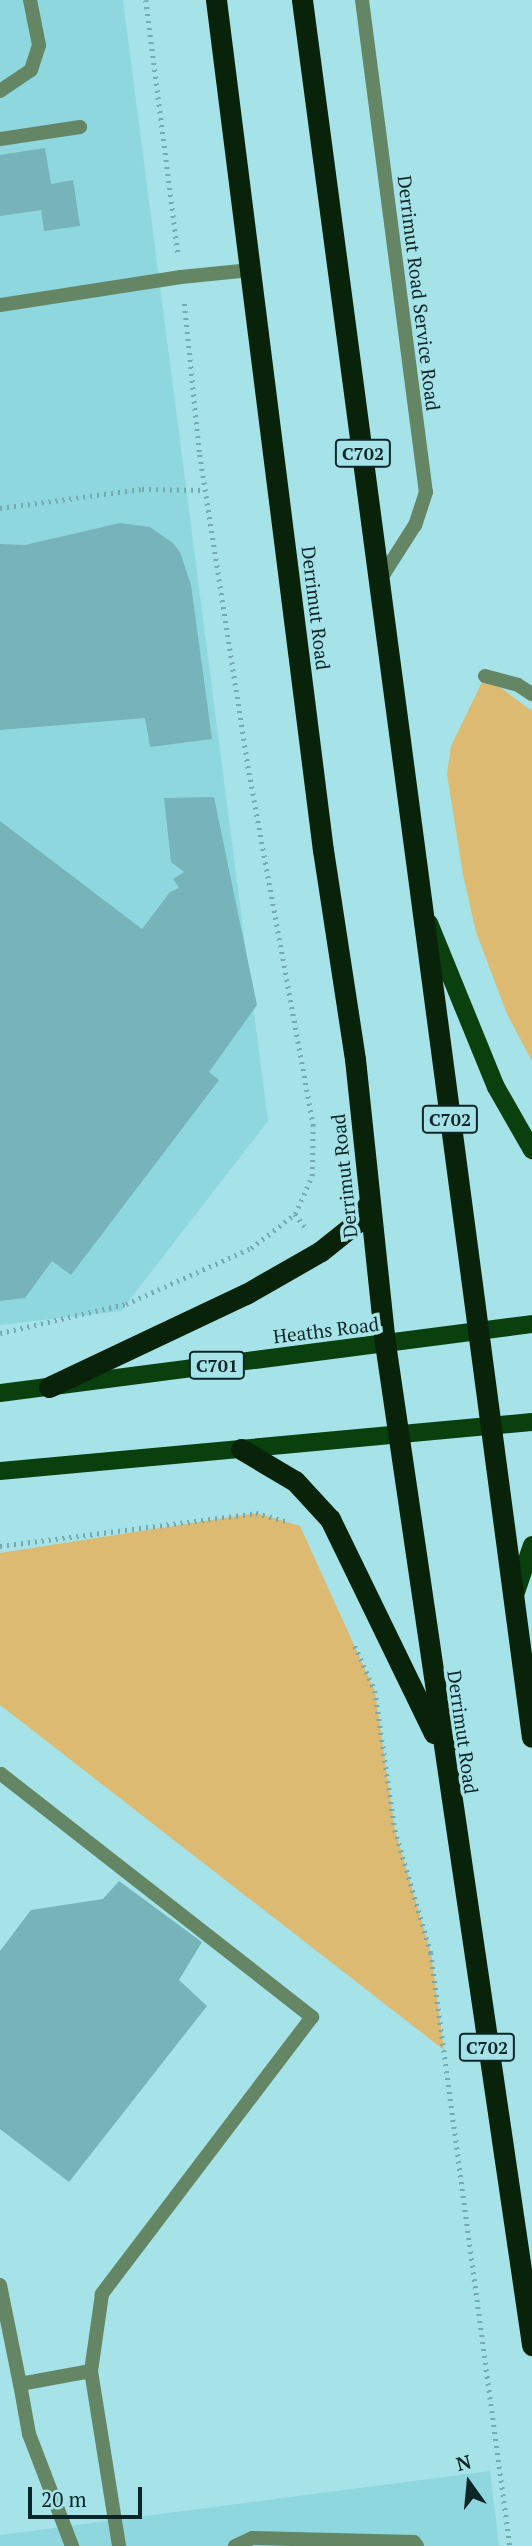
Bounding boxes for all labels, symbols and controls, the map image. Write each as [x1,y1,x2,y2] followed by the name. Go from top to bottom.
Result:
[393,174,445,412] street label: Derrimut Road Service Road
[333,438,393,467] road number: C702
[297,545,335,671] street label: Derrimut Road
[420,1104,480,1134] road number: C702
[326,1113,362,1239] street label: Derrimut Road
[272,1312,380,1348] street label: Heaths Road
[187,1350,247,1380] road number: C701
[443,1669,483,1795] street label: Derrimut Road
[457,2033,517,2062] road number: C702
[434,2448,504,2518] north arrow
[453,2448,474,2476] text: N
[32,2472,145,2516] scale bar
[41,2485,87,2513] text: 20 m

